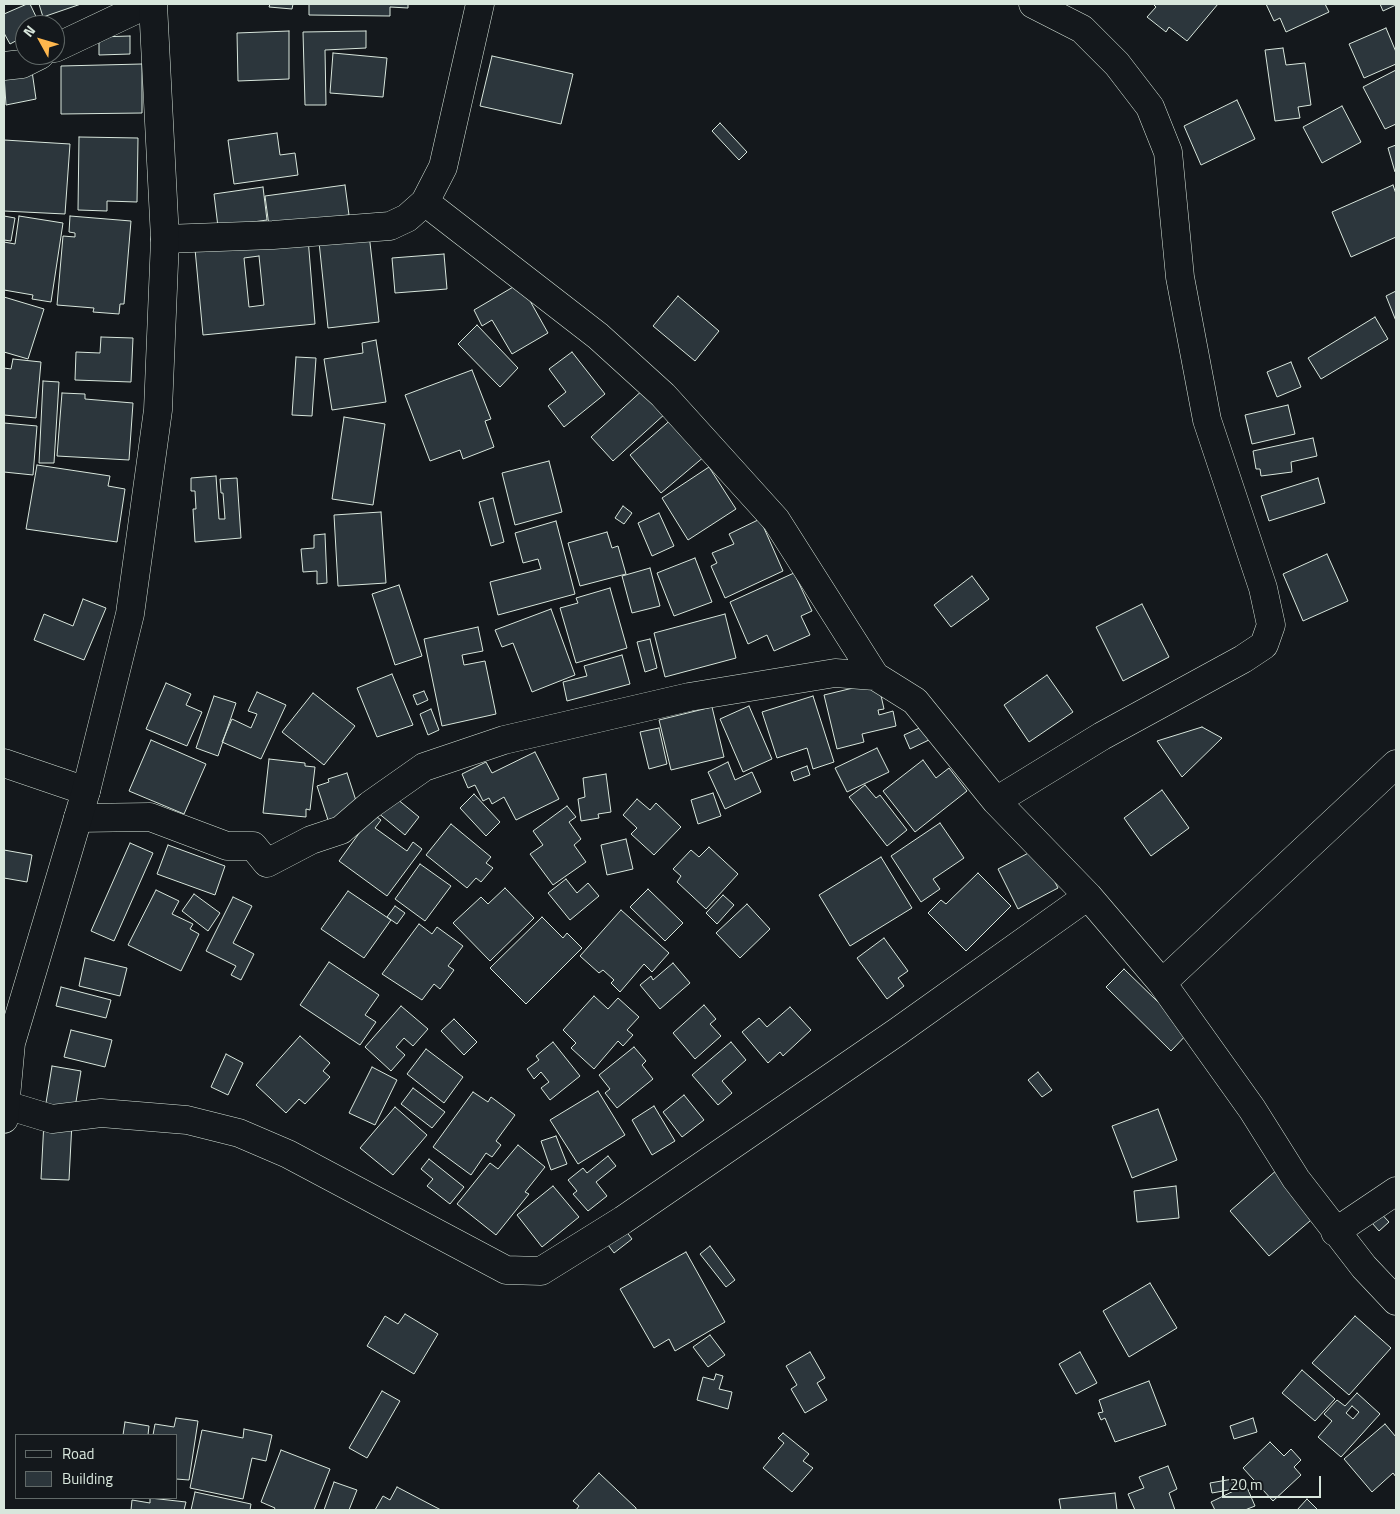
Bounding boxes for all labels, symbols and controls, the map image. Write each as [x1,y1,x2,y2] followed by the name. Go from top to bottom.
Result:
[15,15,65,65] north arrow
[18,21,40,41] text: N
[15,1434,178,1499] legend
[62,1442,94,1465] text: Road
[1225,1466,1324,1498] scale bar
[62,1467,113,1490] text: Building
[1230,1473,1263,1496] text: 20 m

